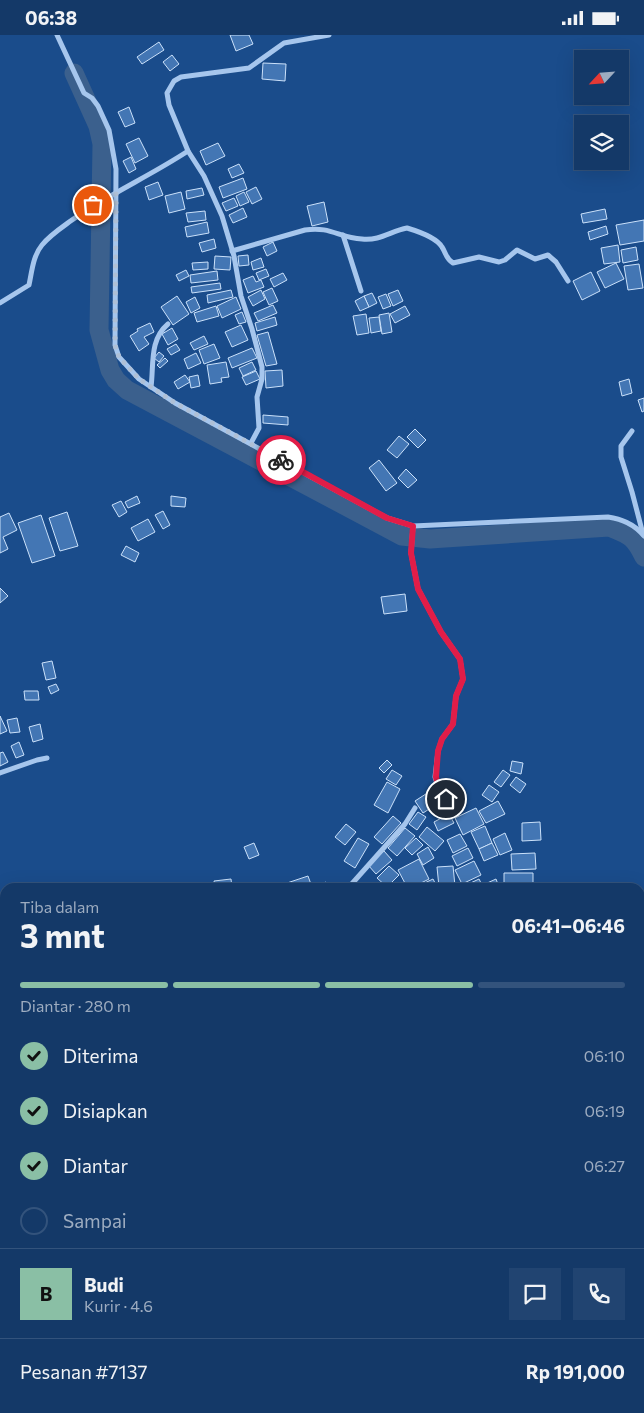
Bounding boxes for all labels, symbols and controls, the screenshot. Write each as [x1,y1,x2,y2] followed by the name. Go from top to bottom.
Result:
[25,6,77,29] text: 06:38
[574,50,629,105] north arrow
[574,50,629,170] map controls
[574,115,629,170] button: layers
[72,184,114,226] pin
[79,191,107,219] icon: bag
[256,435,306,485] courier
[267,446,295,474] icon: bike
[425,778,467,820] pin
[432,785,460,813] icon: home
[20,897,99,916] text: Tiba dalam
[512,914,625,937] text: 06:41–06:46
[20,915,105,955] text: 3 mnt
[20,996,131,1015] text: Diantar · 280 m
[20,1042,48,1070] icon: check
[63,1044,139,1067] text: Diterima
[584,1046,625,1065] text: 06:10
[20,1097,48,1125] icon: check
[63,1099,148,1122] text: Disiapkan
[585,1101,625,1120] text: 06:19
[20,1152,48,1180] icon: check
[63,1154,128,1177] text: Diantar
[584,1156,625,1175] text: 06:27
[63,1209,127,1232] text: Sampai
[509,1268,561,1320] button: chat
[573,1268,625,1320] button: phone
[84,1273,124,1296] text: Budi
[40,1282,52,1305] text: B
[84,1296,153,1315] text: Kurir · 4.6
[20,1360,147,1383] text: Pesanan #7137
[526,1360,625,1383] text: Rp 191,000

